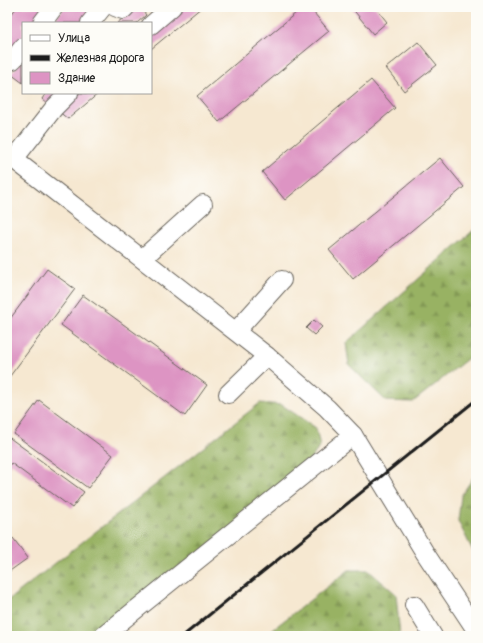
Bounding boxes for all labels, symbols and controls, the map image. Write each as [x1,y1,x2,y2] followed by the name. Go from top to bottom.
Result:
[22,22,152,94] legend
[58,31,90,46] text: Улица
[56,51,145,66] text: Железная дорога
[58,71,95,86] text: Здание

